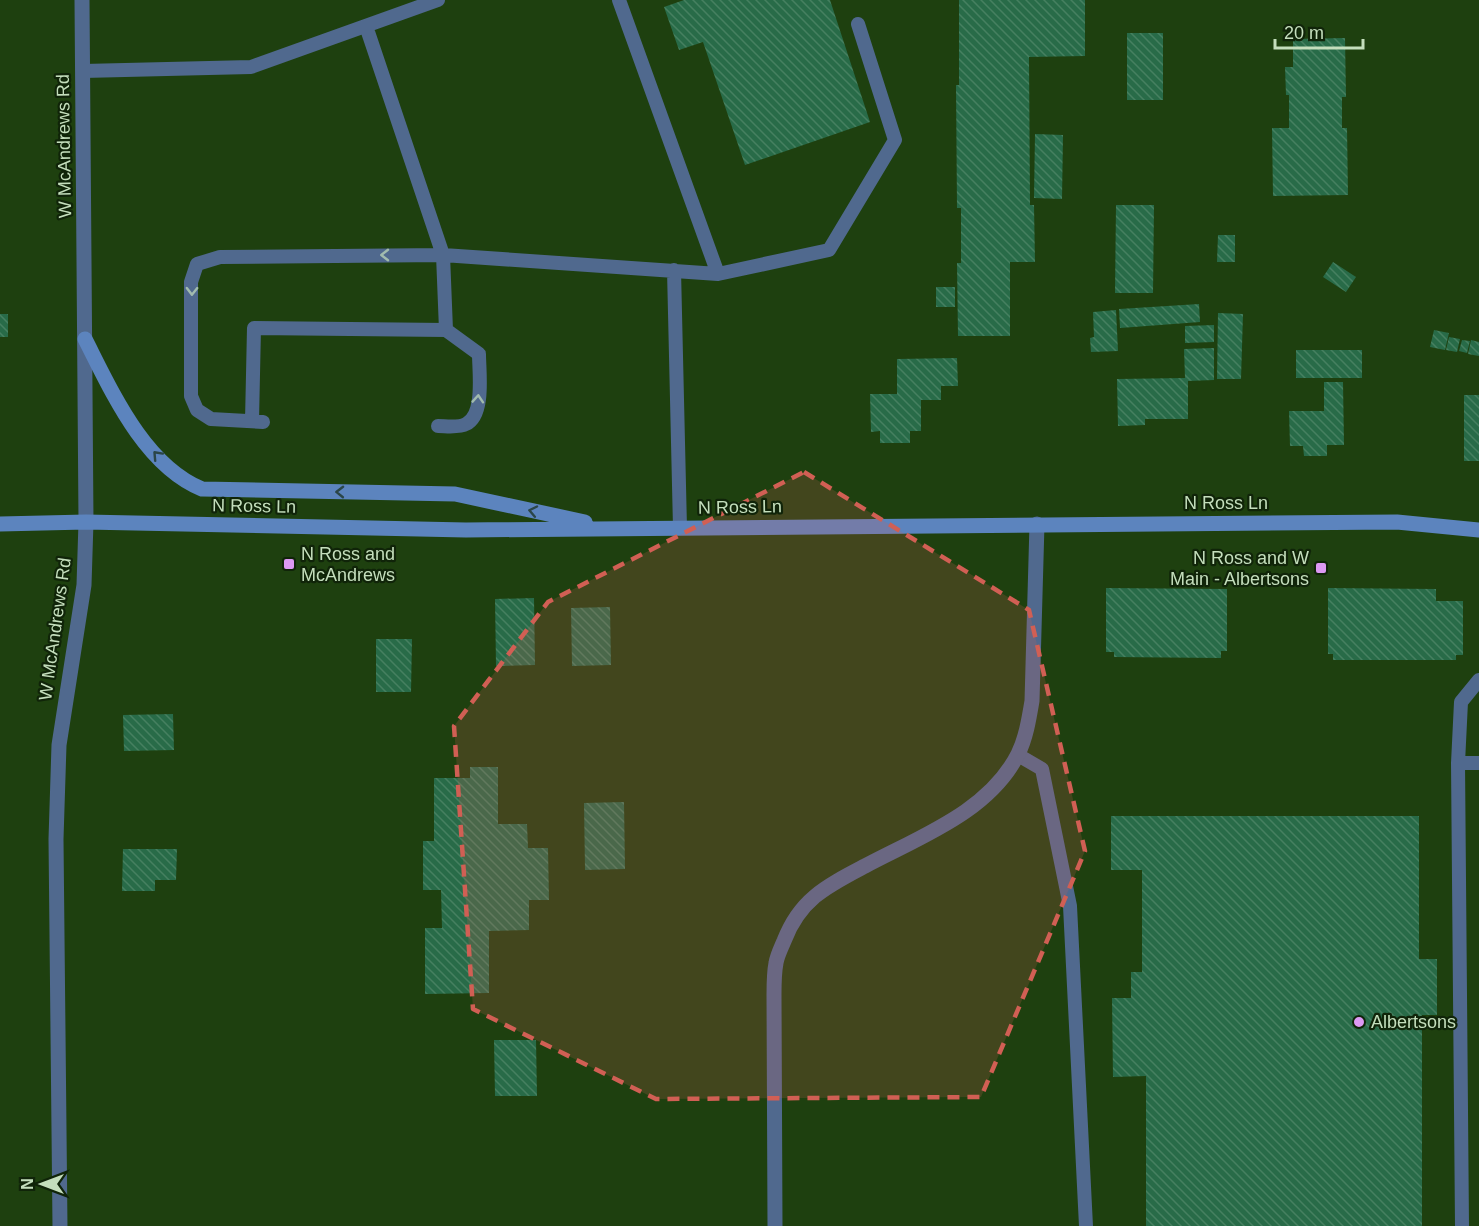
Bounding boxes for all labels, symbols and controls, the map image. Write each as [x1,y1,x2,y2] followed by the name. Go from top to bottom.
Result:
[1275,12,1364,50] scale bar
[1284,23,1324,43] text: 20 m
[53,74,75,218] street label: W McAndrews Rd
[380,249,389,261] one-way arrow
[185,286,198,295] one-way arrow
[471,394,484,404] one-way arrow
[154,452,165,463] one-way arrow
[336,486,345,498] one-way arrow
[1184,493,1268,513] street label: N Ross Ln
[212,495,296,517] street label: N Ross Ln
[698,496,782,518] street label: N Ross Ln
[529,505,539,518] one-way arrow
[301,544,395,585] place label: N Ross and McAndrews
[1170,548,1309,589] place label: N Ross and W Main - Albertsons
[35,556,75,702] street label: W McAndrews Rd
[282,557,296,571] marker: N Ross and McAndrews
[1314,561,1328,575] marker: N Ross and W Main - Albertsons
[1371,1012,1456,1032] place label: Albertsons
[1352,1015,1366,1029] marker: Albertsons
[12,1154,72,1214] north arrow
[19,1178,36,1190] text: N

